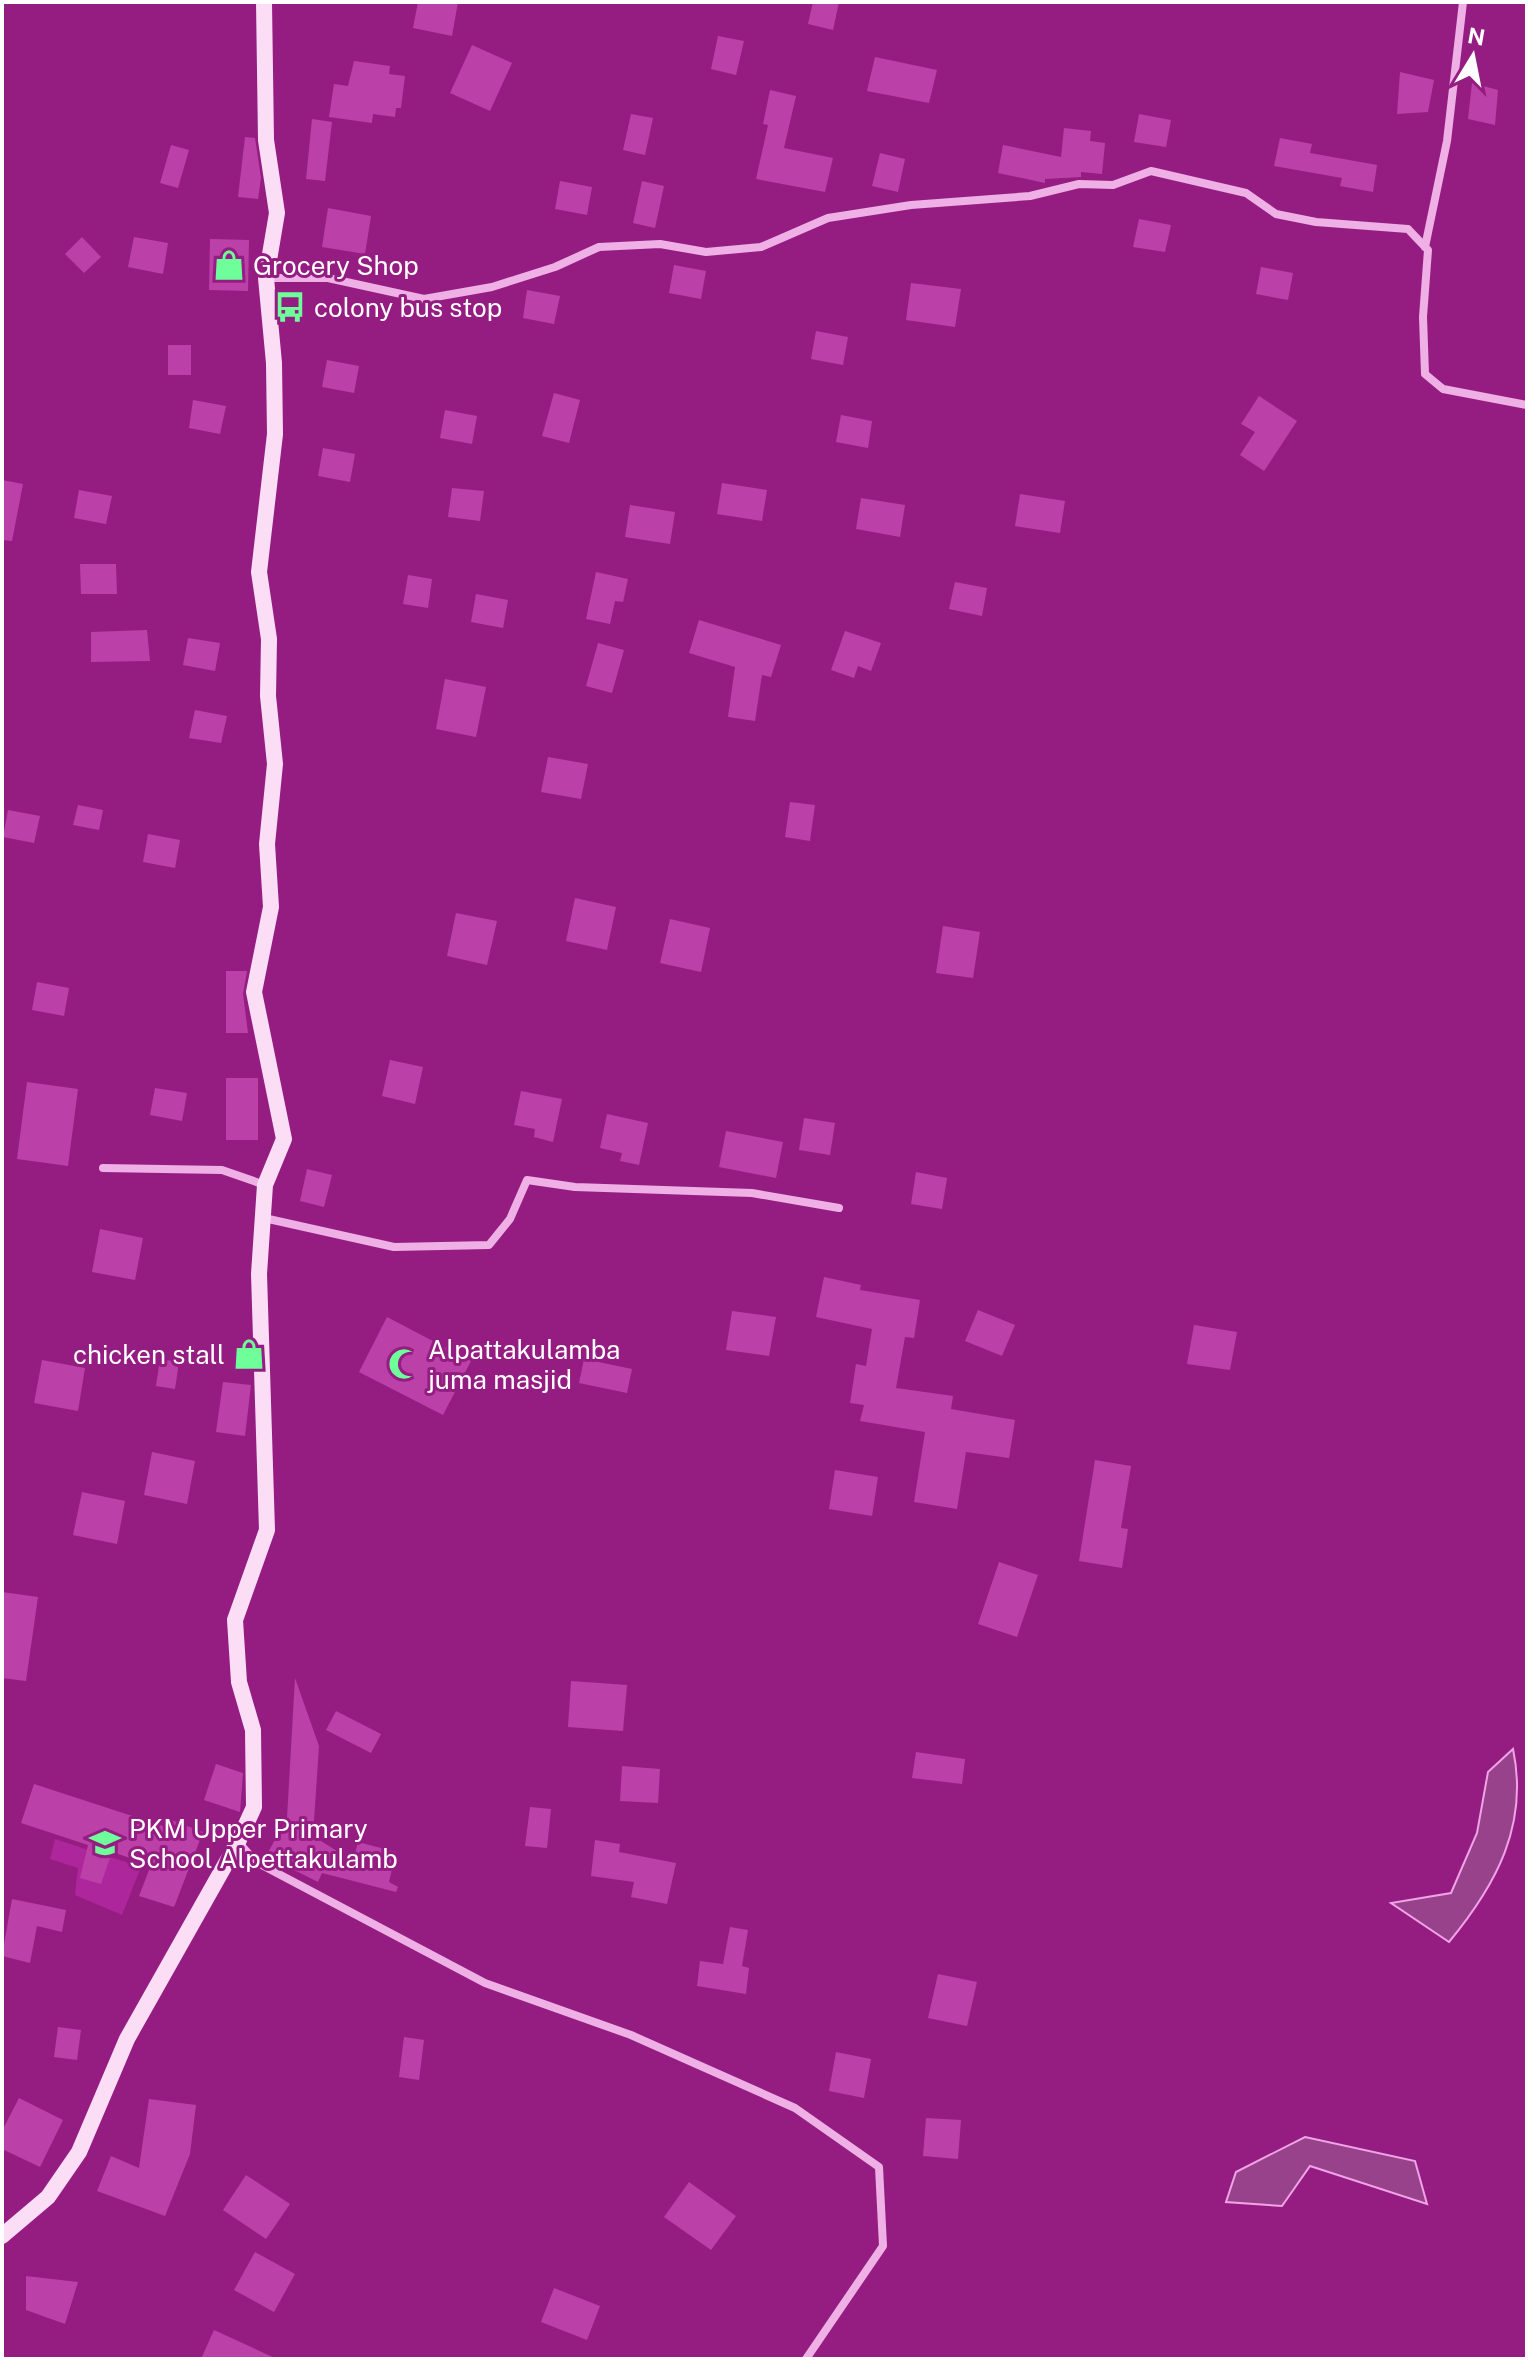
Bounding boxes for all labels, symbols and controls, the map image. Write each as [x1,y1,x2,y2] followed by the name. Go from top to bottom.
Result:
[1433,16,1513,96] north arrow
[1466,22,1487,51] text: N
[212,248,246,282] shop icon: Grocery Shop
[253,250,419,281] place label: Grocery Shop
[273,290,307,324] bus stop icon: colony bus stop
[314,292,502,323] place label: colony bus stop
[427,1334,620,1395] place label: Alpattakulamba juma masjid
[232,1337,266,1371] shop icon: chicken stall
[73,1339,225,1370] place label: chicken stall
[387,1347,421,1381] mosque icon: Alpattakulamba juma masjid
[129,1813,398,1874] place label: PKM Upper Primary School Alpettakulamb
[88,1826,122,1860] school or university icon: PKM Upper Primary School Alpettakulamb

